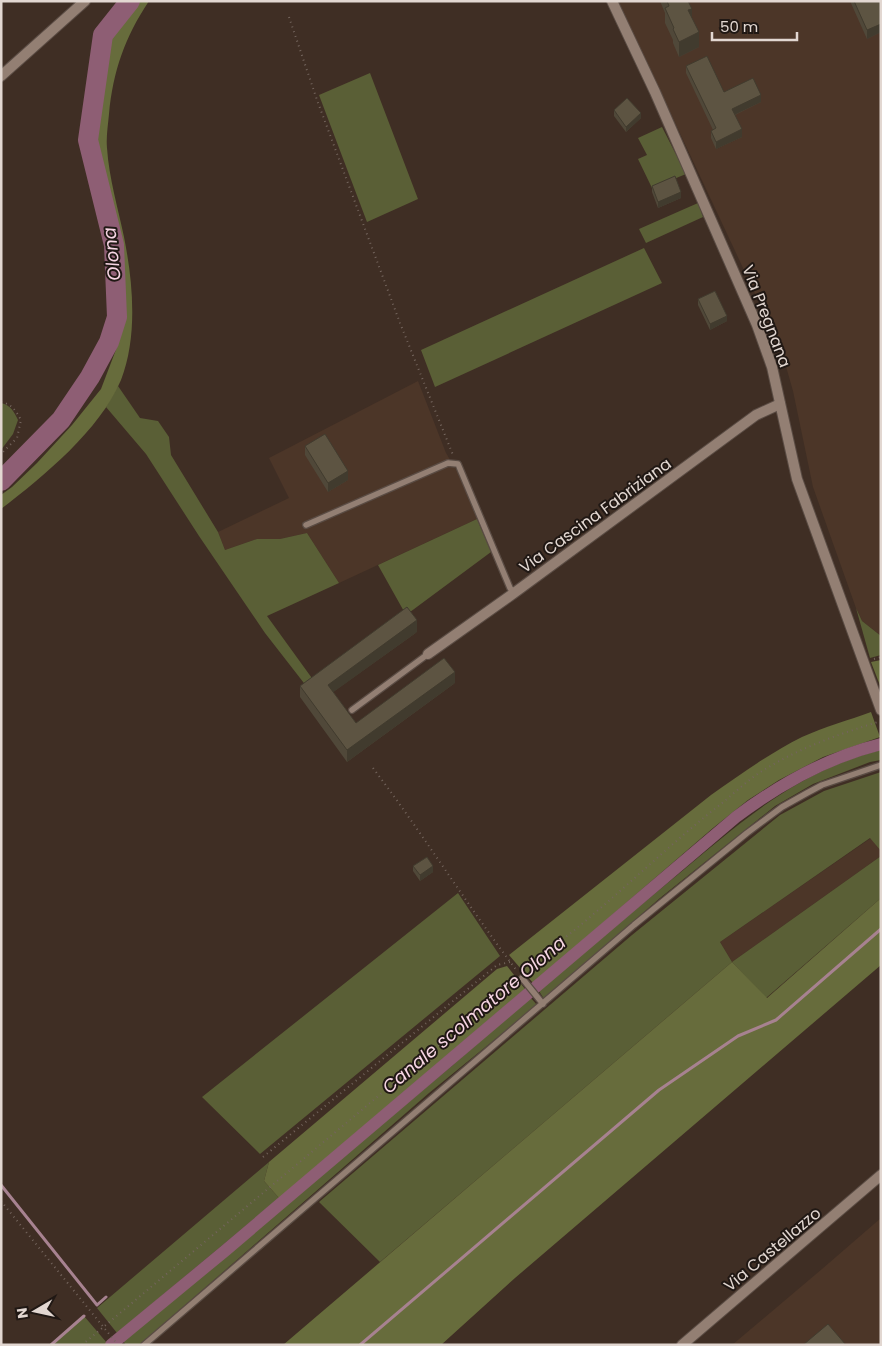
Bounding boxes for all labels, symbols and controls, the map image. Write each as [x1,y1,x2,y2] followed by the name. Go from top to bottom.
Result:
[712,10,797,42] scale bar
[720,16,758,37] text: 50 m
[96,226,127,282] water label: Olona
[736,262,797,371] street label: Via Pregnana
[514,452,676,578] street label: Via Cascina Fabriziana
[376,930,571,1099] water label: Canale scolmatore Olona
[719,1202,826,1297] street label: Via Castellazzo
[10,1286,60,1336] north arrow
[11,1306,33,1320] text: N

